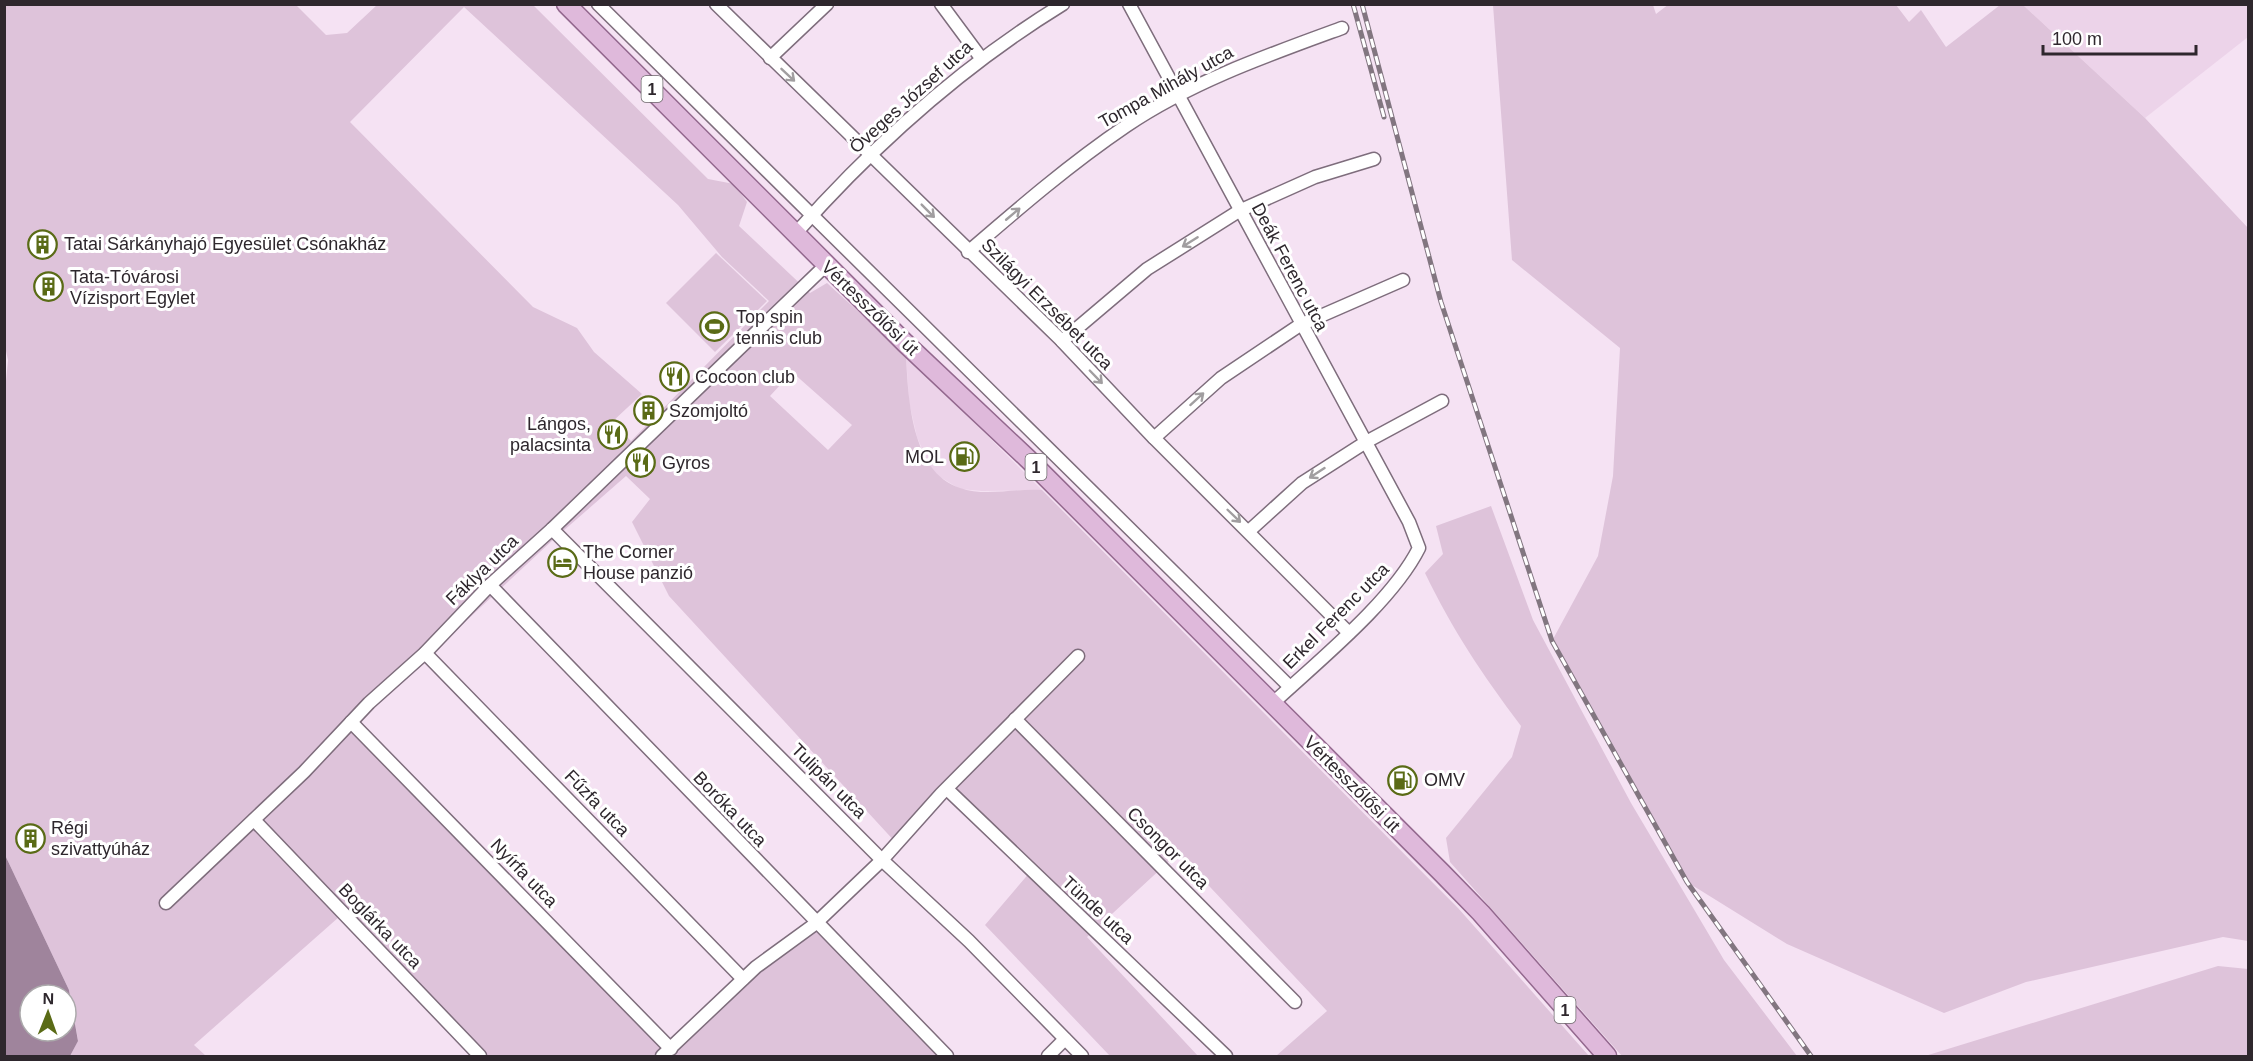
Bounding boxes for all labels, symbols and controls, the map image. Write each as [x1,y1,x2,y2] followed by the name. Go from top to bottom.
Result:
[2043,18,2196,56] scale bar
[2052,29,2102,49] text: 100 m
[846,36,977,157] street label: Öveges József utca
[1096,41,1237,132] street label: Tompa Mihály utca
[780,68,795,82] one-way arrow
[642,76,662,102] road number: 1
[1248,200,1333,335] street label: Deák Ferenc utca
[920,203,935,218] one-way arrow
[1005,207,1020,221] one-way arrow
[27,228,59,260] building icon: Tatai Sárkányhajó Egyesület Csónakház
[64,234,386,254] place label: Tatai Sárkányhajó Egyesület Csónakház
[977,234,1117,374] street label: Szilágyi Erzsébet utca
[1182,236,1199,248] one-way arrow
[817,257,923,359] street label: Vértesszőlősi út
[70,267,195,308] place label: Tata-Tóvárosi Vízisport Egylet
[33,271,65,303] building icon: Tata-Tóvárosi Vízisport Egylet
[736,307,822,348] place label: Top spin tennis club
[699,311,731,343] sports icon: Top spin tennis club
[658,361,690,393] restaurant icon: Cocoon club
[695,367,795,387] place label: Cocoon club
[1089,370,1103,385] one-way arrow
[1189,392,1204,406] one-way arrow
[632,395,664,427] building icon: Szomjoltó
[669,401,748,421] place label: Szomjoltó
[510,414,592,455] place label: Lángos, palacsinta
[596,418,628,450] restaurant icon: Lángos, palacsinta
[949,441,981,473] fuel station icon: MOL
[625,447,657,479] restaurant icon: Gyros
[905,447,944,467] place label: MOL
[662,453,710,473] place label: Gyros
[1026,454,1046,480] road number: 1
[1309,468,1326,480] one-way arrow
[1226,508,1241,523] one-way arrow
[442,530,523,609] street label: Fáklya utca
[583,542,693,583] place label: The Corner House panzió
[546,546,578,578] hotel icon: The Corner House panzió
[1279,558,1394,673] street label: Erkel Ferenc utca
[1300,732,1404,836] street label: Vértesszőlősi út
[787,739,871,823] street label: Tulipán utca
[1387,764,1419,796] fuel station icon: OMV
[561,766,634,841] street label: Fűzfa utca
[689,768,771,851] street label: Boróka utca
[1424,770,1465,790] place label: OMV
[1123,803,1214,894] street label: Csongor utca
[51,818,150,859] place label: Régi szivattyúház
[14,822,46,854] building icon: Régi szivattyúház
[487,835,562,912] street label: Nyírfa utca
[1058,872,1138,949] street label: Tünde utca
[335,879,426,973] street label: Boglárka utca
[18,983,78,1043] north arrow
[42,990,54,1007] text: N
[1554,997,1576,1023] road number: 1

